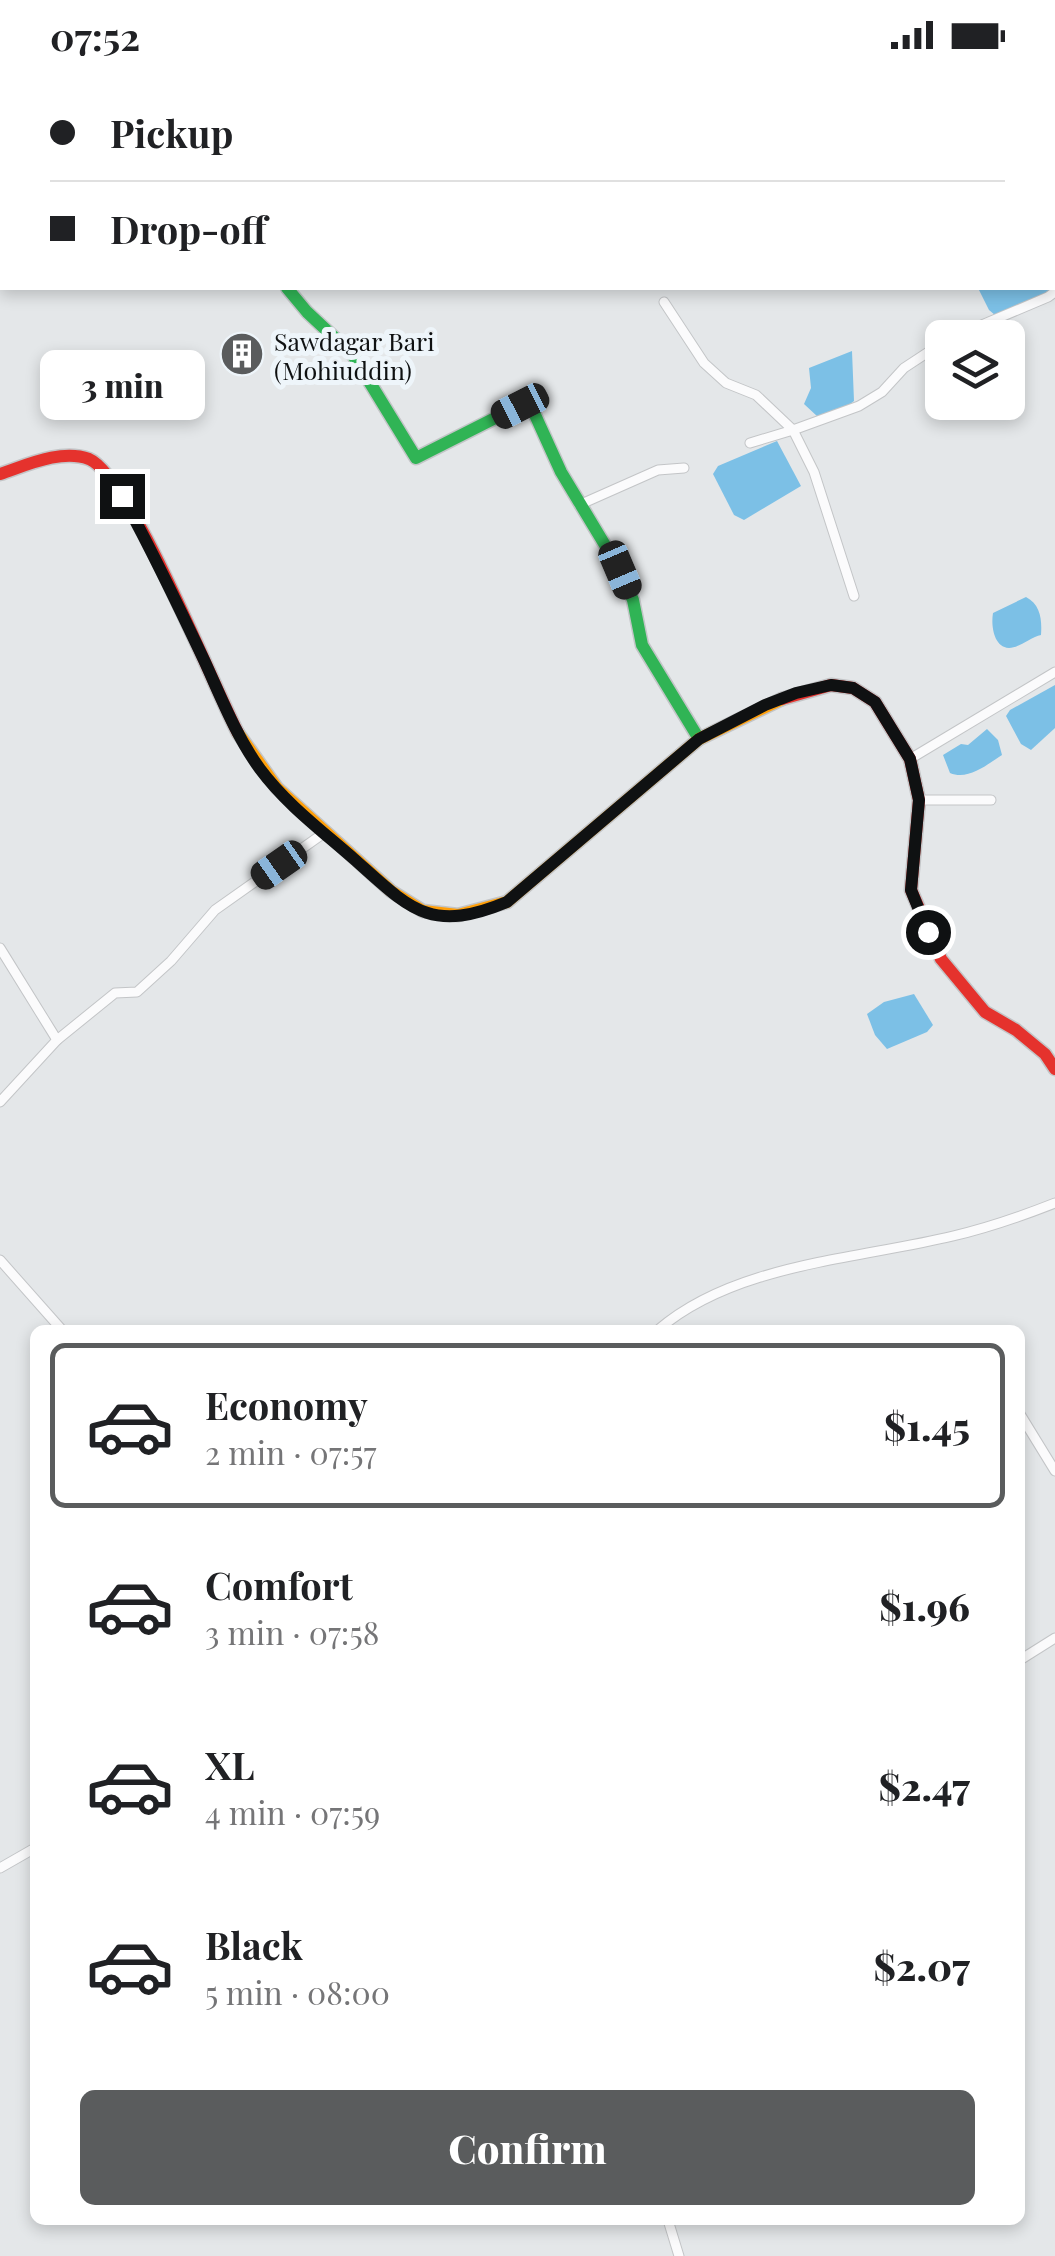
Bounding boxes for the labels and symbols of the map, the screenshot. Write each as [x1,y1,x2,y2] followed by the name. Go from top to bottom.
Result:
[274,324,435,386] place label: Sawdagar Bari (Mohiuddin)
[219,331,265,377] building icon: Sawdagar Bari (Mohiuddin)
[39,351,204,421] callout: 3 min
[486,379,554,433] car
[100,474,145,519] route end
[594,537,646,603] car
[246,836,312,894] car
[906,910,951,955] route start

